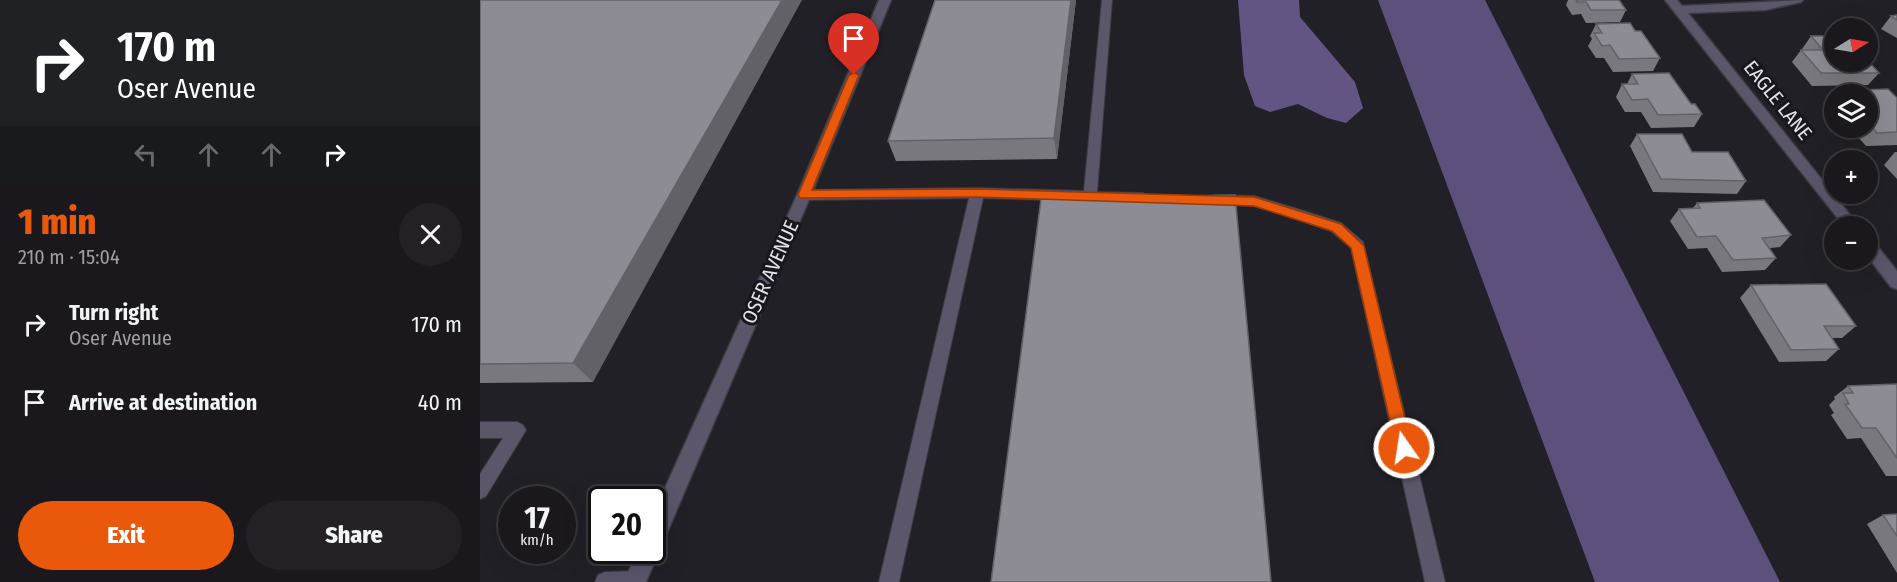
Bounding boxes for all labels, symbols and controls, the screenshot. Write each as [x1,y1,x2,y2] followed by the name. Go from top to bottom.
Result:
[828,13,879,75] pin
[1824,18,1878,72] north arrow
[1824,18,1878,270] map controls
[117,22,216,72] text: 170 m
[837,22,870,55] icon: arrive
[18,24,96,102] icon: right
[1739,56,1817,144] street label: EAGLE LANE
[117,73,256,105] text: Oser Avenue
[1824,84,1878,138] button: layers
[129,138,162,171] icon: left
[192,138,225,171] icon: ahead
[255,138,288,171] icon: ahead
[318,138,351,171] icon: right
[1824,150,1878,204] button: +
[18,200,96,244] text: 1 min
[399,203,462,266] button: close
[1824,216,1878,270] button: −
[737,217,803,327] street label: OSER AVENUE
[18,245,120,269] text: 210 m · 15:04
[69,299,158,326] text: Turn right
[18,308,51,341] icon: right
[411,311,462,338] text: 170 m
[69,326,172,350] text: Oser Avenue
[18,386,51,419] icon: arrive
[69,389,257,416] text: Arrive at destination
[418,389,462,416] text: 40 m
[1372,416,1436,480] position arrow
[588,486,666,564] speed limit sign: 20
[524,500,550,536] text: 17
[18,501,234,570] button: Exit
[246,501,462,570] button: Share
[520,531,554,549] text: km/h

